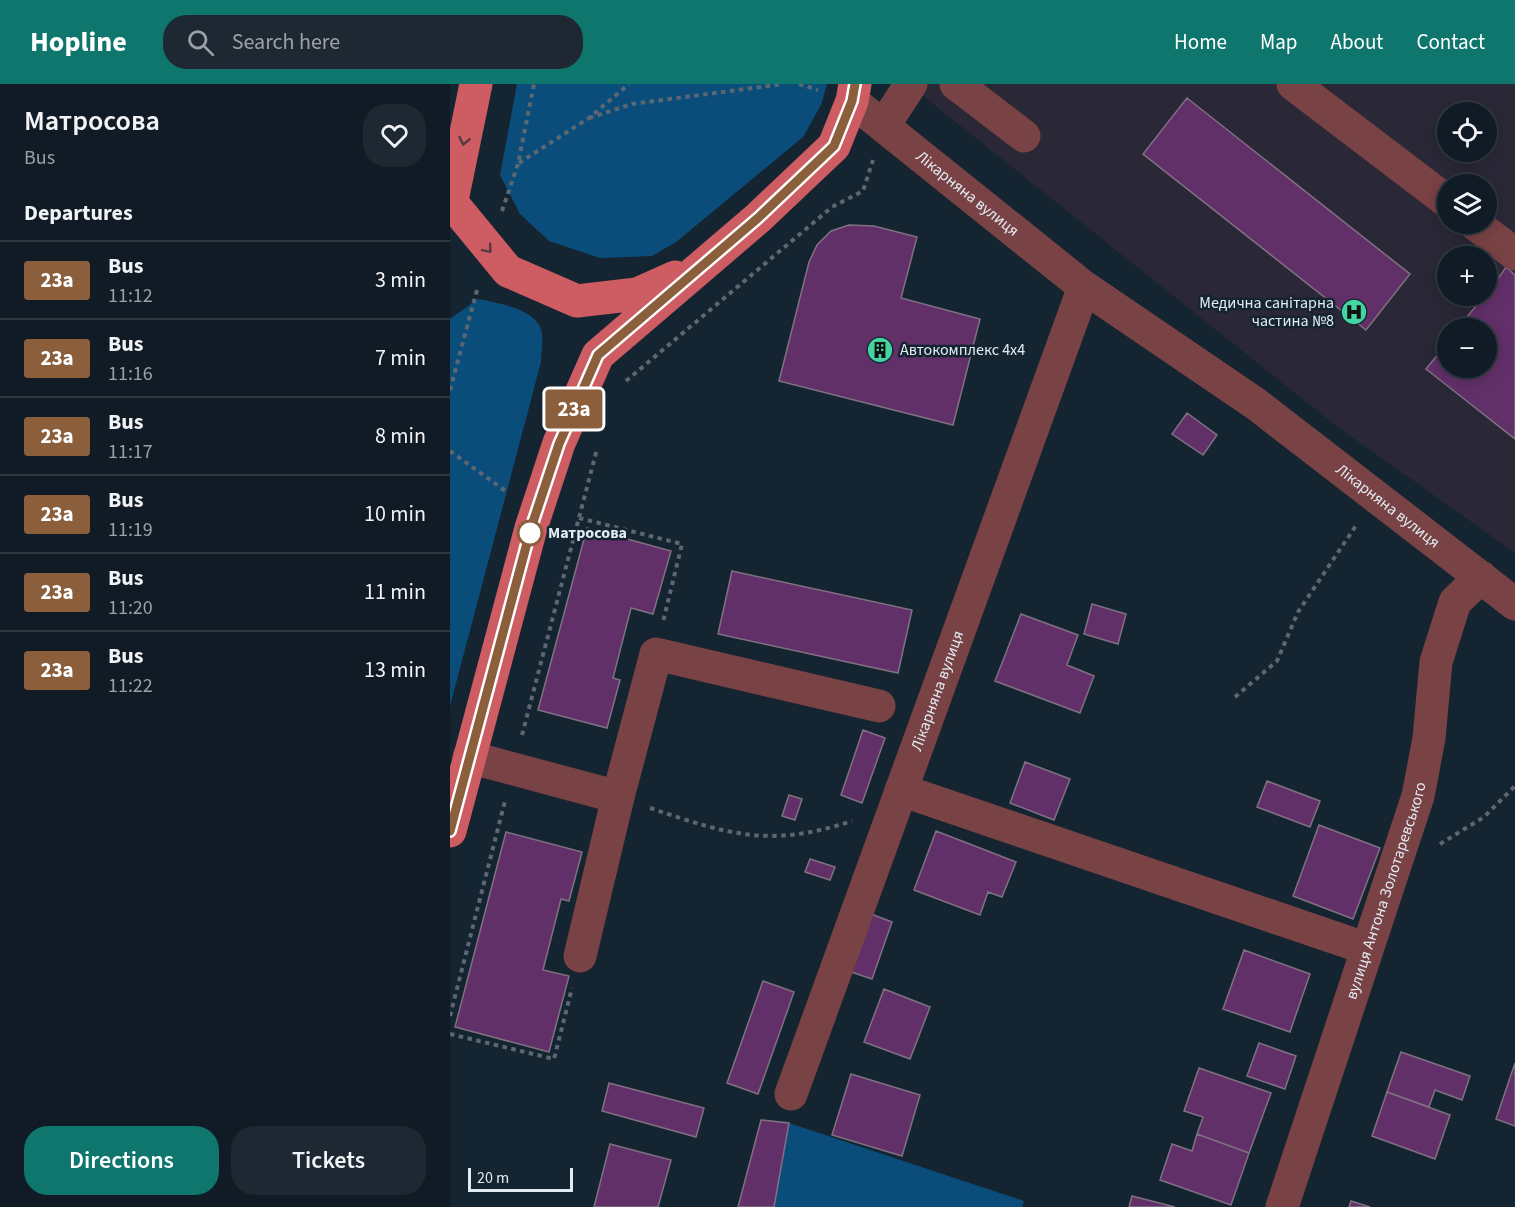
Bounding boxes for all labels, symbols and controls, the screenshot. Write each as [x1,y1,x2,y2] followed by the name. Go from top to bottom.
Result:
[163,15,583,69] search box
[30,22,127,62] text: Hopline
[184,26,217,59] icon: search
[232,26,340,58] text: Search here
[1174,27,1227,57] text: Home
[1260,27,1298,57] text: Map
[1331,27,1383,57] text: About
[1416,27,1485,57] text: Contact
[24,101,160,141] text: Матросова
[1437,102,1497,378] map controls
[1437,102,1497,162] button: locate
[363,104,426,167] button: heart
[459,136,472,146] one-way arrow
[24,144,55,172] text: Bus
[911,145,1024,242] street label: Лікарняна вулиця
[1437,174,1497,234] button: layers
[24,197,133,229] text: Departures
[481,242,492,253] one-way arrow
[1437,246,1497,306] button: +
[108,250,144,282] text: Bus
[375,264,426,296] text: 3 min
[40,265,74,295] text: 23а
[108,282,153,310] text: 11:12
[1199,292,1334,332] place label: Медична санітарна частина №8
[1339,297,1369,327] hospital icon: Медична санітарна частина №8
[1437,318,1497,378] button: −
[108,328,144,360] text: Bus
[865,335,895,365] building icon: Автокомплекс 4x4
[900,339,1025,361] place label: Автокомплекс 4x4
[375,342,426,374] text: 7 min
[40,343,74,373] text: 23а
[108,360,153,388] text: 11:16
[540,390,608,428] line badge: 23а
[557,394,591,424] text: 23а
[108,406,144,438] text: Bus
[375,420,426,452] text: 8 min
[40,421,74,451] text: 23а
[108,438,153,466] text: 11:17
[1331,458,1445,553] street label: Лікарняна вулиця
[108,484,144,516] text: Bus
[364,498,426,530] text: 10 min
[40,499,74,529] text: 23а
[108,516,153,544] text: 11:19
[517,520,543,546] marker: Матросова
[548,522,627,544] place label: Матросова
[108,562,144,594] text: Bus
[364,576,426,608] text: 11 min
[40,577,74,607] text: 23а
[108,594,153,622] text: 11:20
[905,628,969,754] street label: Лікарняна вулиця
[108,640,144,672] text: Bus
[364,654,426,686] text: 13 min
[40,655,74,685] text: 23а
[108,672,153,700] text: 11:22
[1340,780,1431,1002] street label: вулиця Антона Золотаревського
[24,1126,219,1195] button: Directions
[231,1126,426,1195] button: Tickets
[468,1165,573,1192] scale bar
[477,1167,509,1189] text: 20 m

